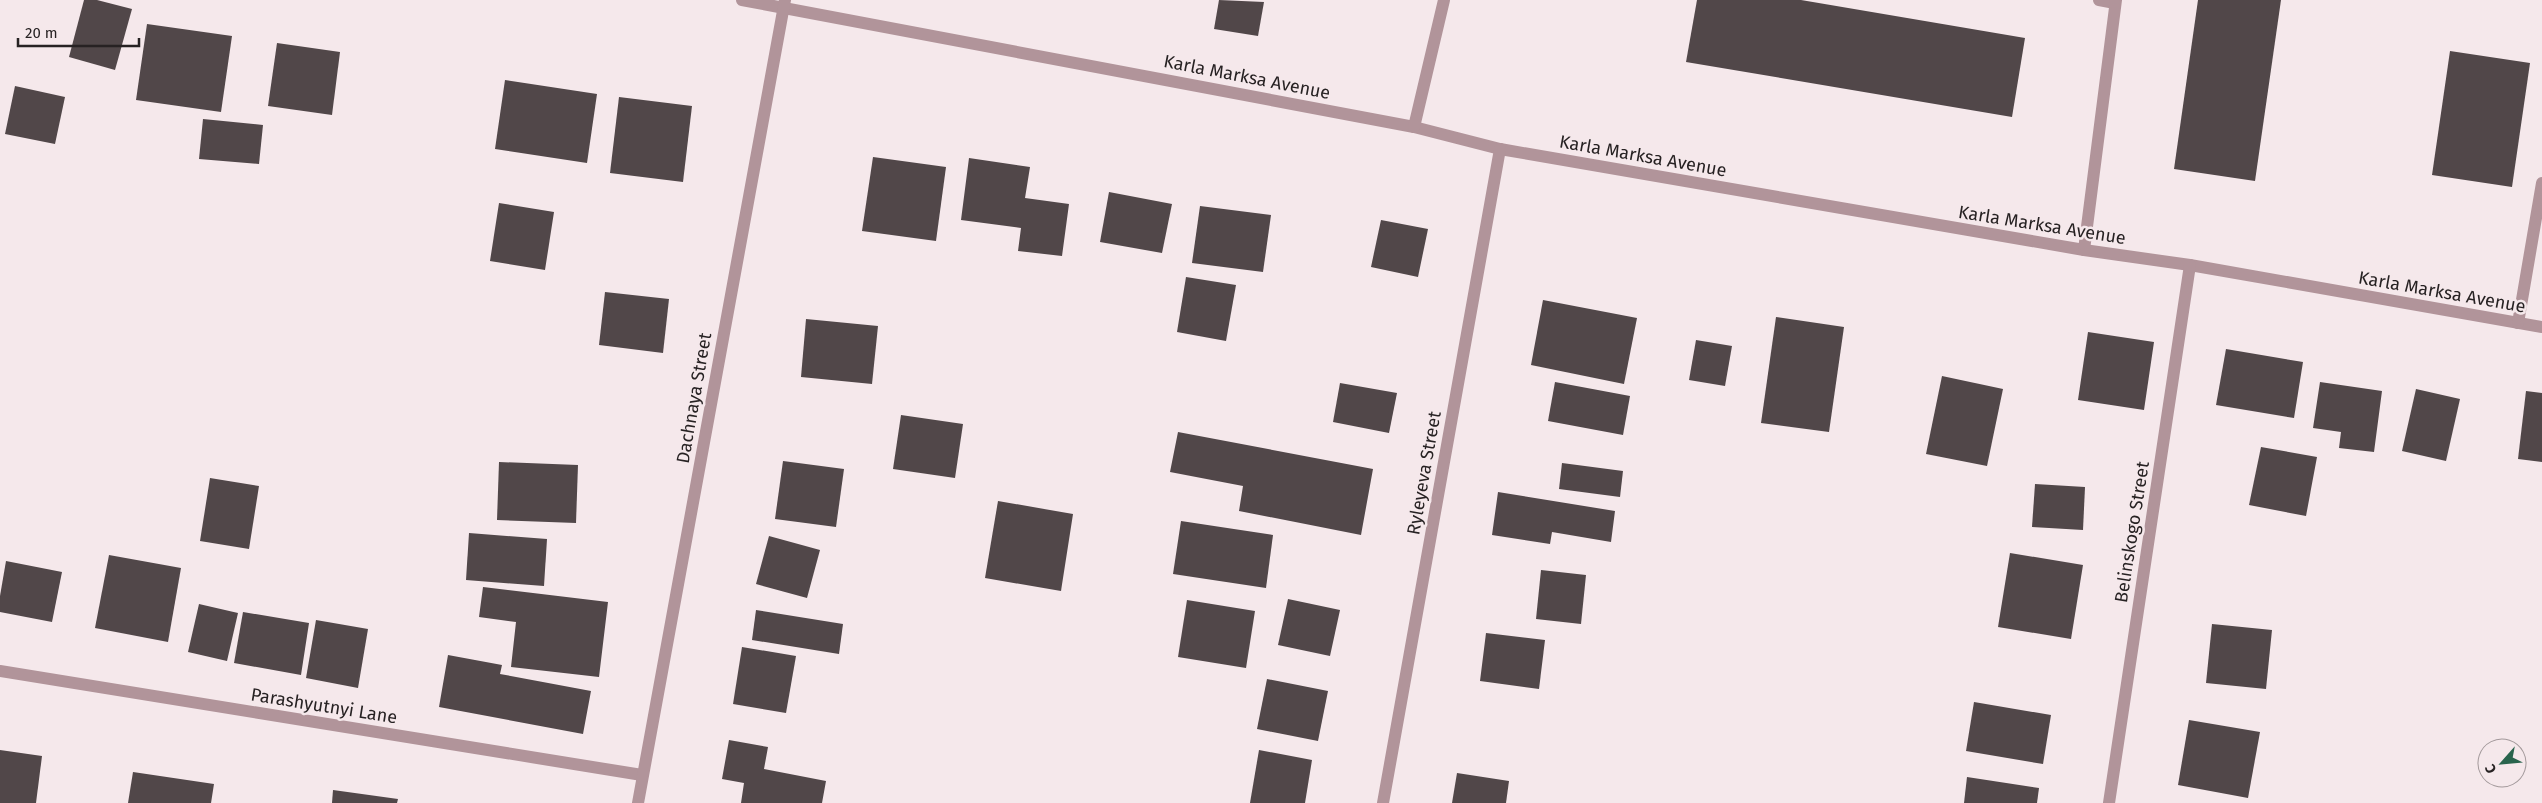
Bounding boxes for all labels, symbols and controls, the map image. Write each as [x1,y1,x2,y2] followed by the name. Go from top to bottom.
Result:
[18,15,139,47] scale bar
[25,24,58,42] text: 20 m
[1162,50,1332,104] street label: Karla Marksa Avenue
[1558,130,1728,182] street label: Karla Marksa Avenue
[1957,201,2127,249] street label: Karla Marksa Avenue
[2357,266,2527,318] street label: Karla Marksa Avenue
[672,330,716,465] street label: Dachnaya Street
[1402,409,1446,537] street label: Ryleyeva Street
[2110,459,2154,604] street label: Belinskogo Street
[249,684,399,728] street label: Parashyutnyi Lane
[2477,738,2527,788] north arrow
[2481,761,2500,776] text: С

